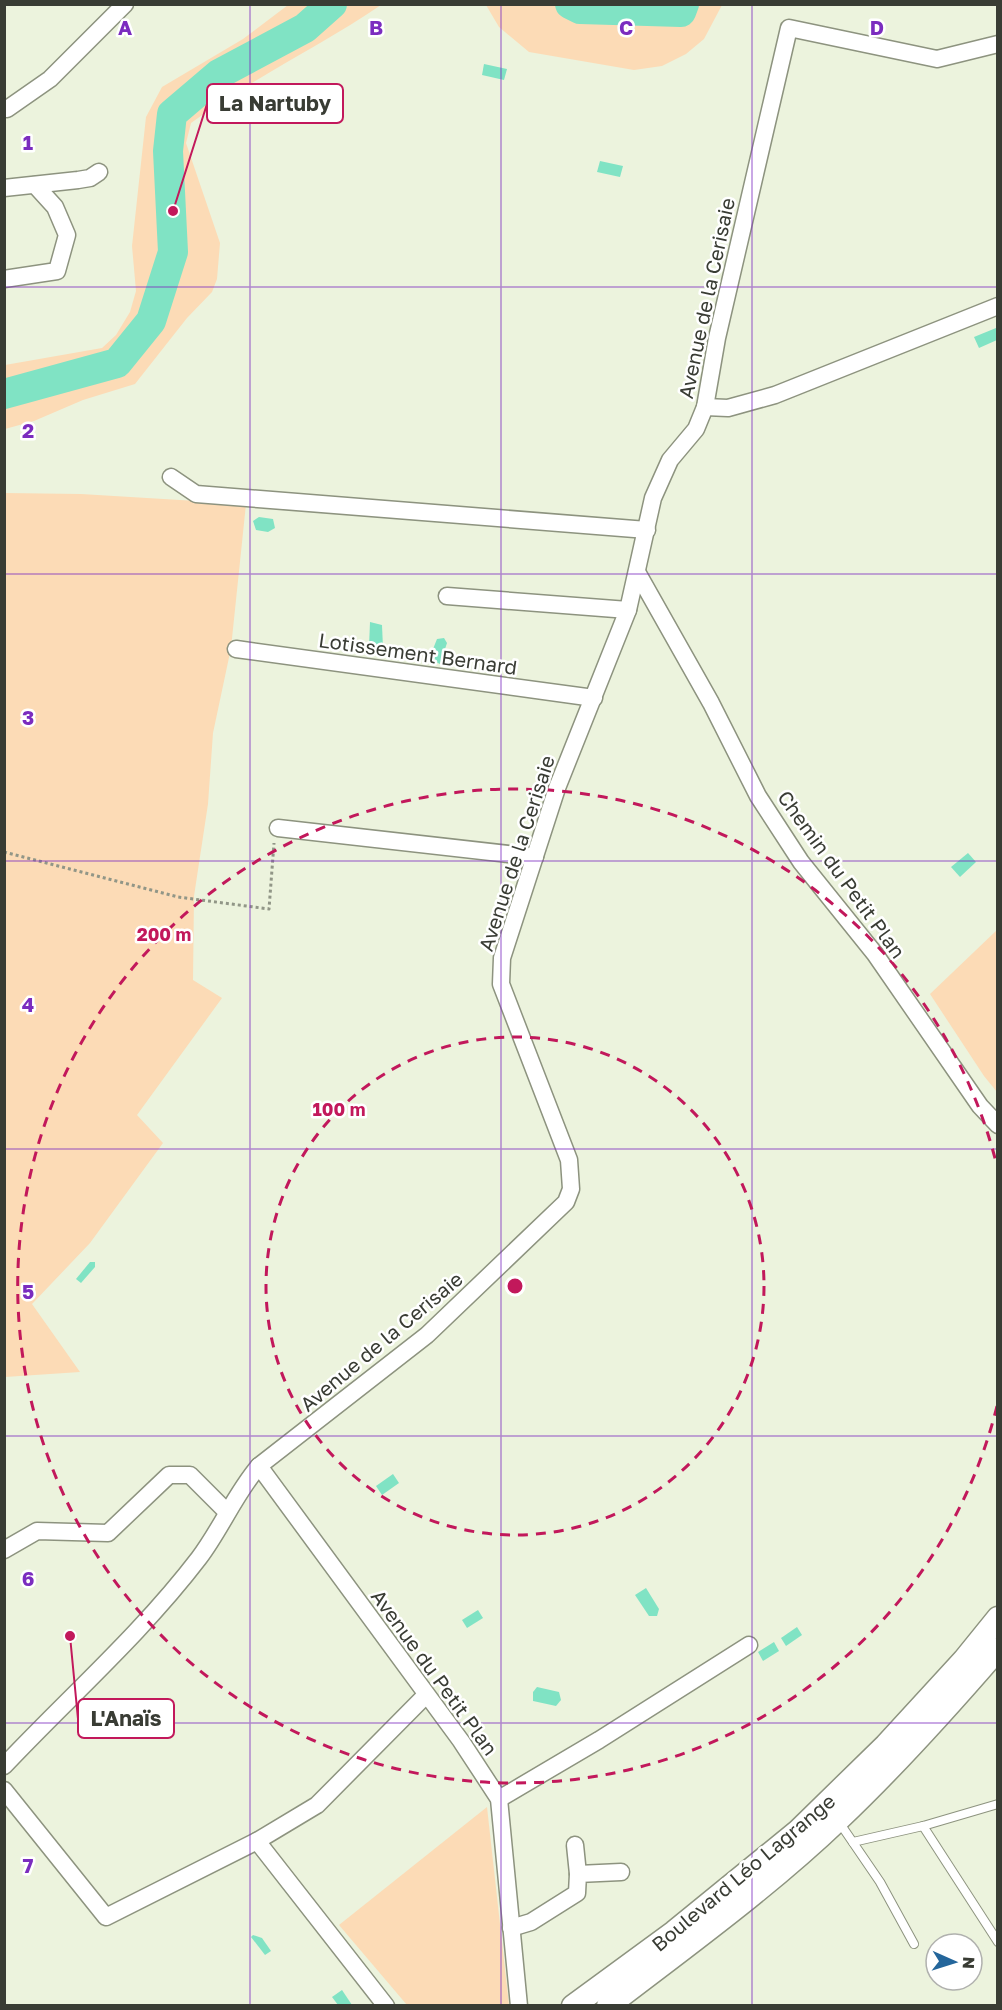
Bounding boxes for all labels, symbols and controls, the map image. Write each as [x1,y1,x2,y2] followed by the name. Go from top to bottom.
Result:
[118,15,132,39] text: A
[369,15,383,39] text: B
[619,15,633,39] text: C
[870,15,884,39] text: D
[207,84,343,123] callout: La Nartuby
[219,90,332,116] text: La Nartuby
[23,130,33,154] text: 1
[673,196,739,400] street label: Avenue de la Cerisaie
[22,418,34,442] text: 2
[317,627,519,679] street label: Lotissement Bernard
[22,705,34,729] text: 3
[473,752,559,954] street label: Avenue de la Cerisaie
[773,786,911,962] street label: Chemin du Petit Plan
[137,923,191,945] text: 200 m
[22,992,34,1016] text: 4
[313,1098,365,1120] text: 100 m
[295,1266,467,1416] street label: Avenue de la Cerisaie
[505,1276,525,1296] centre of rings
[22,1279,34,1303] text: 5
[22,1566,34,1590] text: 6
[367,1584,503,1760] street label: Avenue du Petit Plan
[78,1699,174,1738] callout: L'Anaïs
[90,1705,162,1731] text: L'Anaïs
[646,1788,840,1956] street label: Boulevard Léo Lagrange
[23,1853,34,1877] text: 7
[924,1932,984,1992] north arrow
[959,1956,979,1969] text: N

